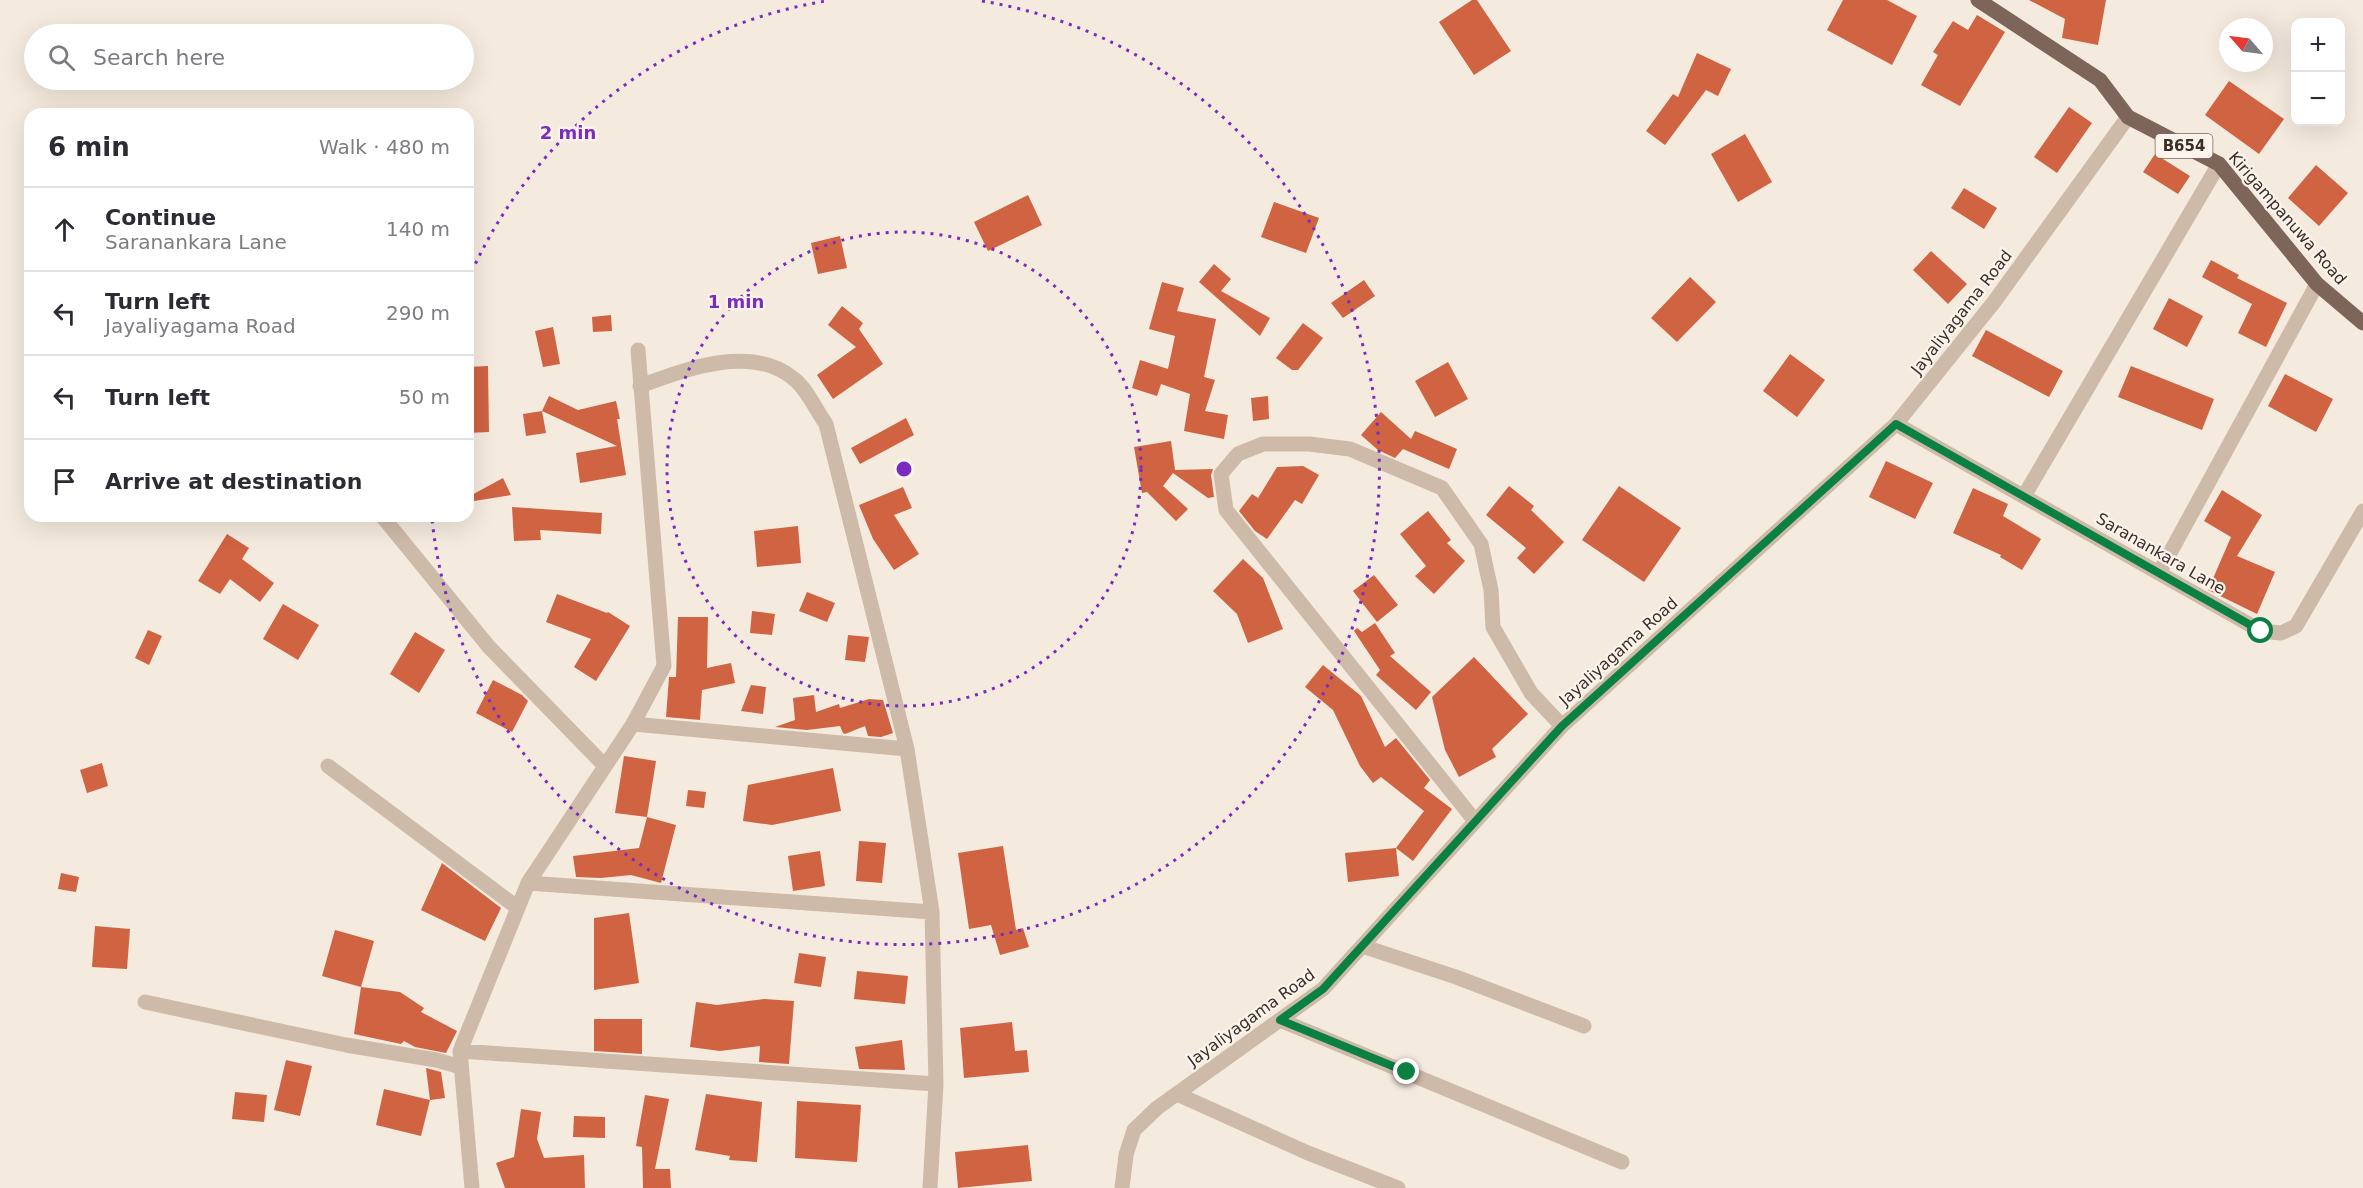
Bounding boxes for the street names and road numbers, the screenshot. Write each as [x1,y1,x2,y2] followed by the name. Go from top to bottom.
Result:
[2156,134,2212,158] road number: B654
[2225,148,2351,289] street label: Kirigampanuwa Road
[1906,246,2016,379] street label: Jayaliyagama Road
[2093,509,2228,598] street label: Saranankara Lane
[1555,593,1681,710] street label: Jayaliyagama Road
[1183,965,1319,1071] street label: Jayaliyagama Road

